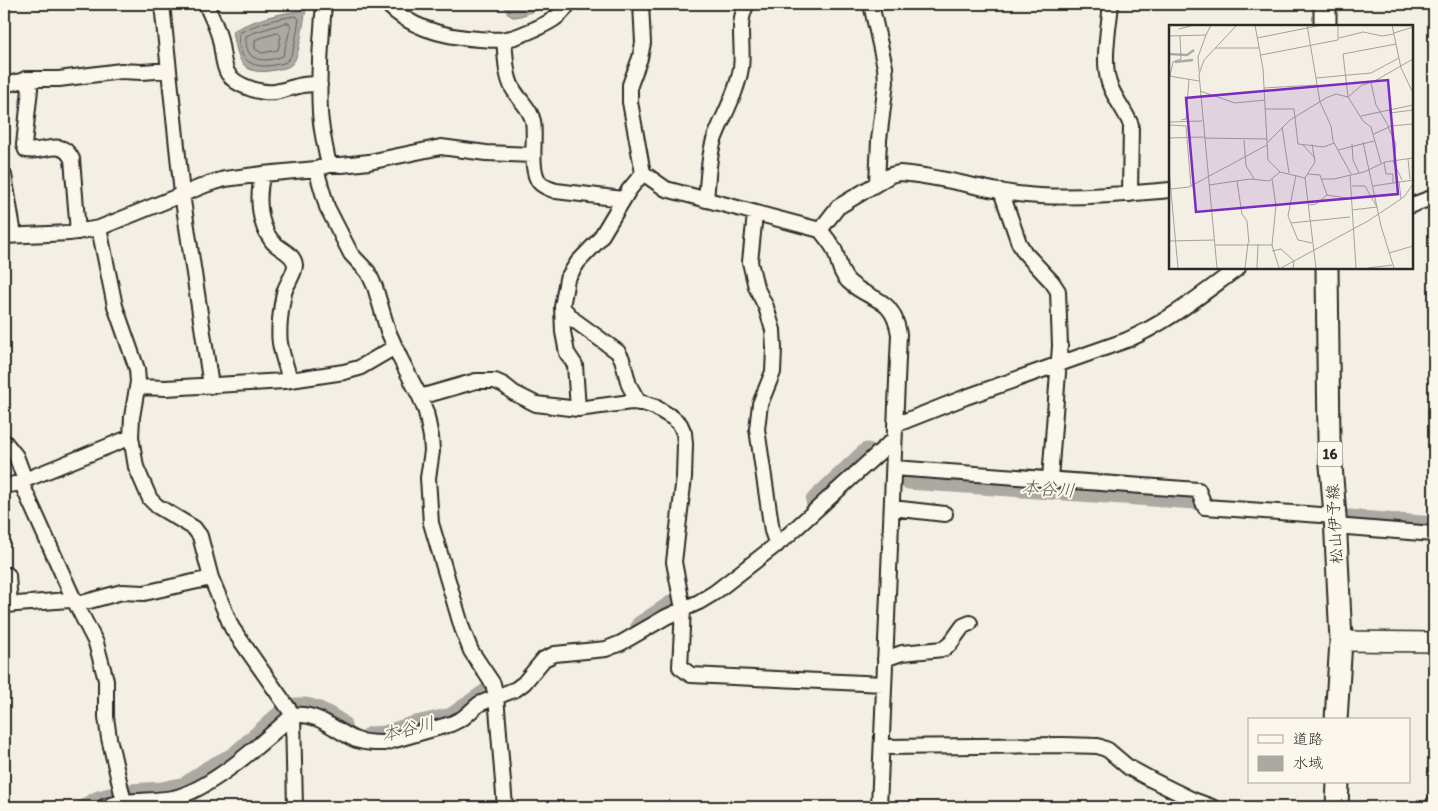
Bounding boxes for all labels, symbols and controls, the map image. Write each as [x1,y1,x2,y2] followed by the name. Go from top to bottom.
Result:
[1169,25,1413,269] inset map
[1318,442,1342,466] road number: 16
[1020,476,1076,502] water label: 本谷川
[1323,484,1346,564] street label: 松山伊予線
[379,712,437,746] water label: 本谷川
[1248,718,1410,784] legend
[1293,730,1323,748] text: 道路
[1293,754,1323,772] text: 水域

